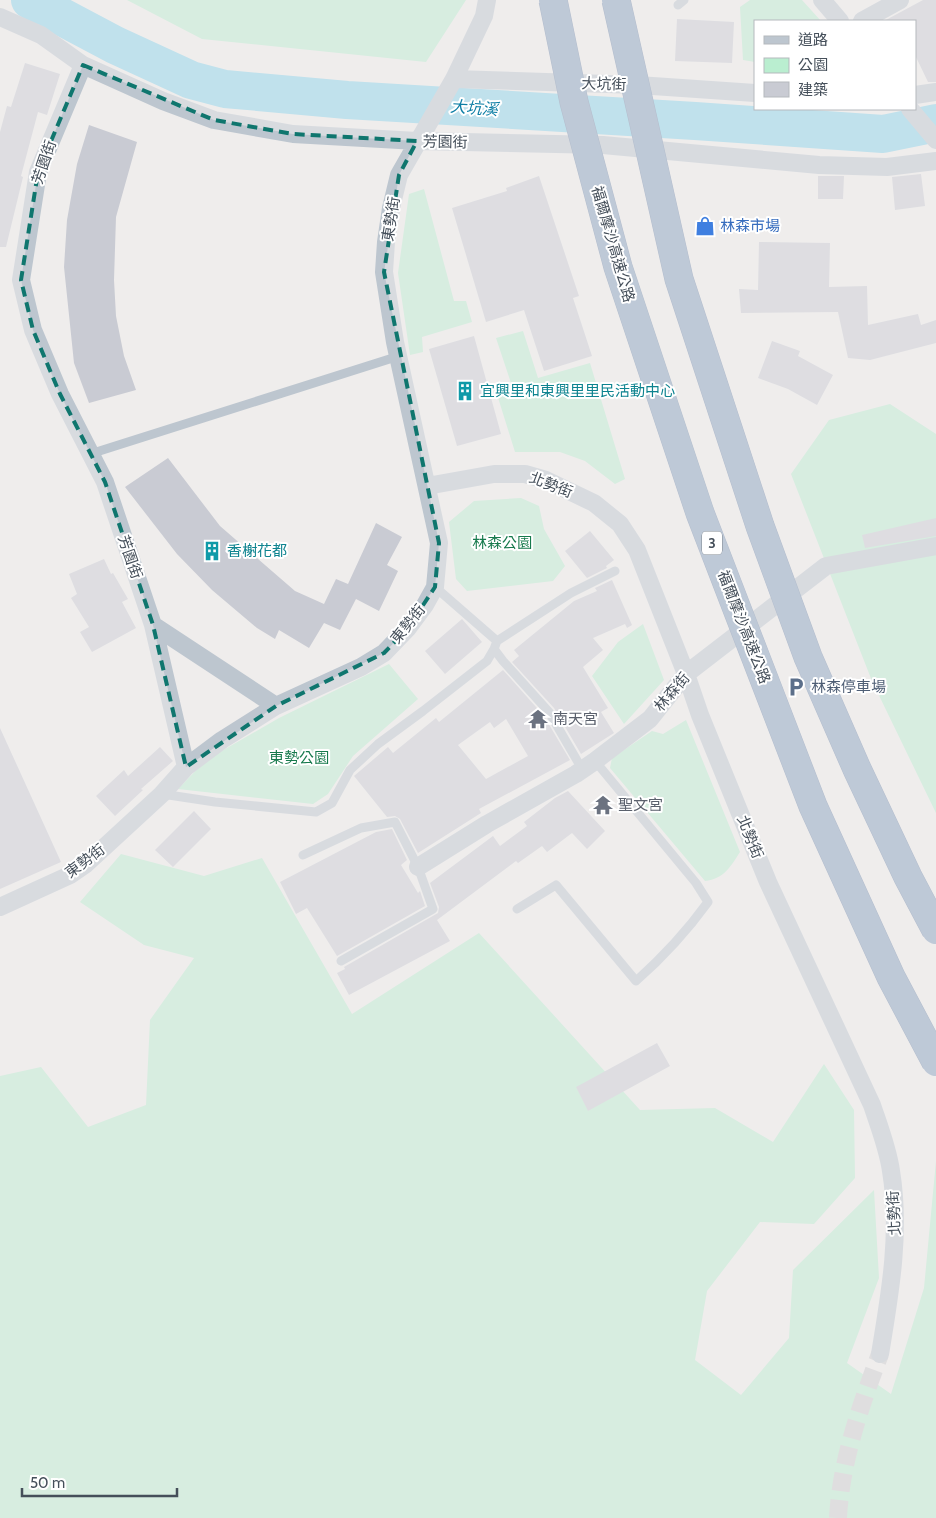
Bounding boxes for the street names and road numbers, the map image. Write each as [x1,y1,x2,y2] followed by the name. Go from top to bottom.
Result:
[581,74,627,94] street label: 大坑街
[422,133,468,151] street label: 芳園街
[28,138,60,186] street label: 芳園街
[588,184,638,304] street label: 福爾摩沙高速公路
[379,195,403,243] street label: 東勢街
[527,469,575,501] street label: 北勢街
[702,532,722,554] road number: 3
[114,533,146,581] street label: 芳園街
[714,568,774,686] street label: 福爾摩沙高速公路
[387,601,429,647] street label: 東勢街
[651,669,693,715] street label: 林森街
[733,813,767,861] street label: 北勢街
[62,840,108,882] street label: 東勢街
[884,1190,904,1236] street label: 北勢街

